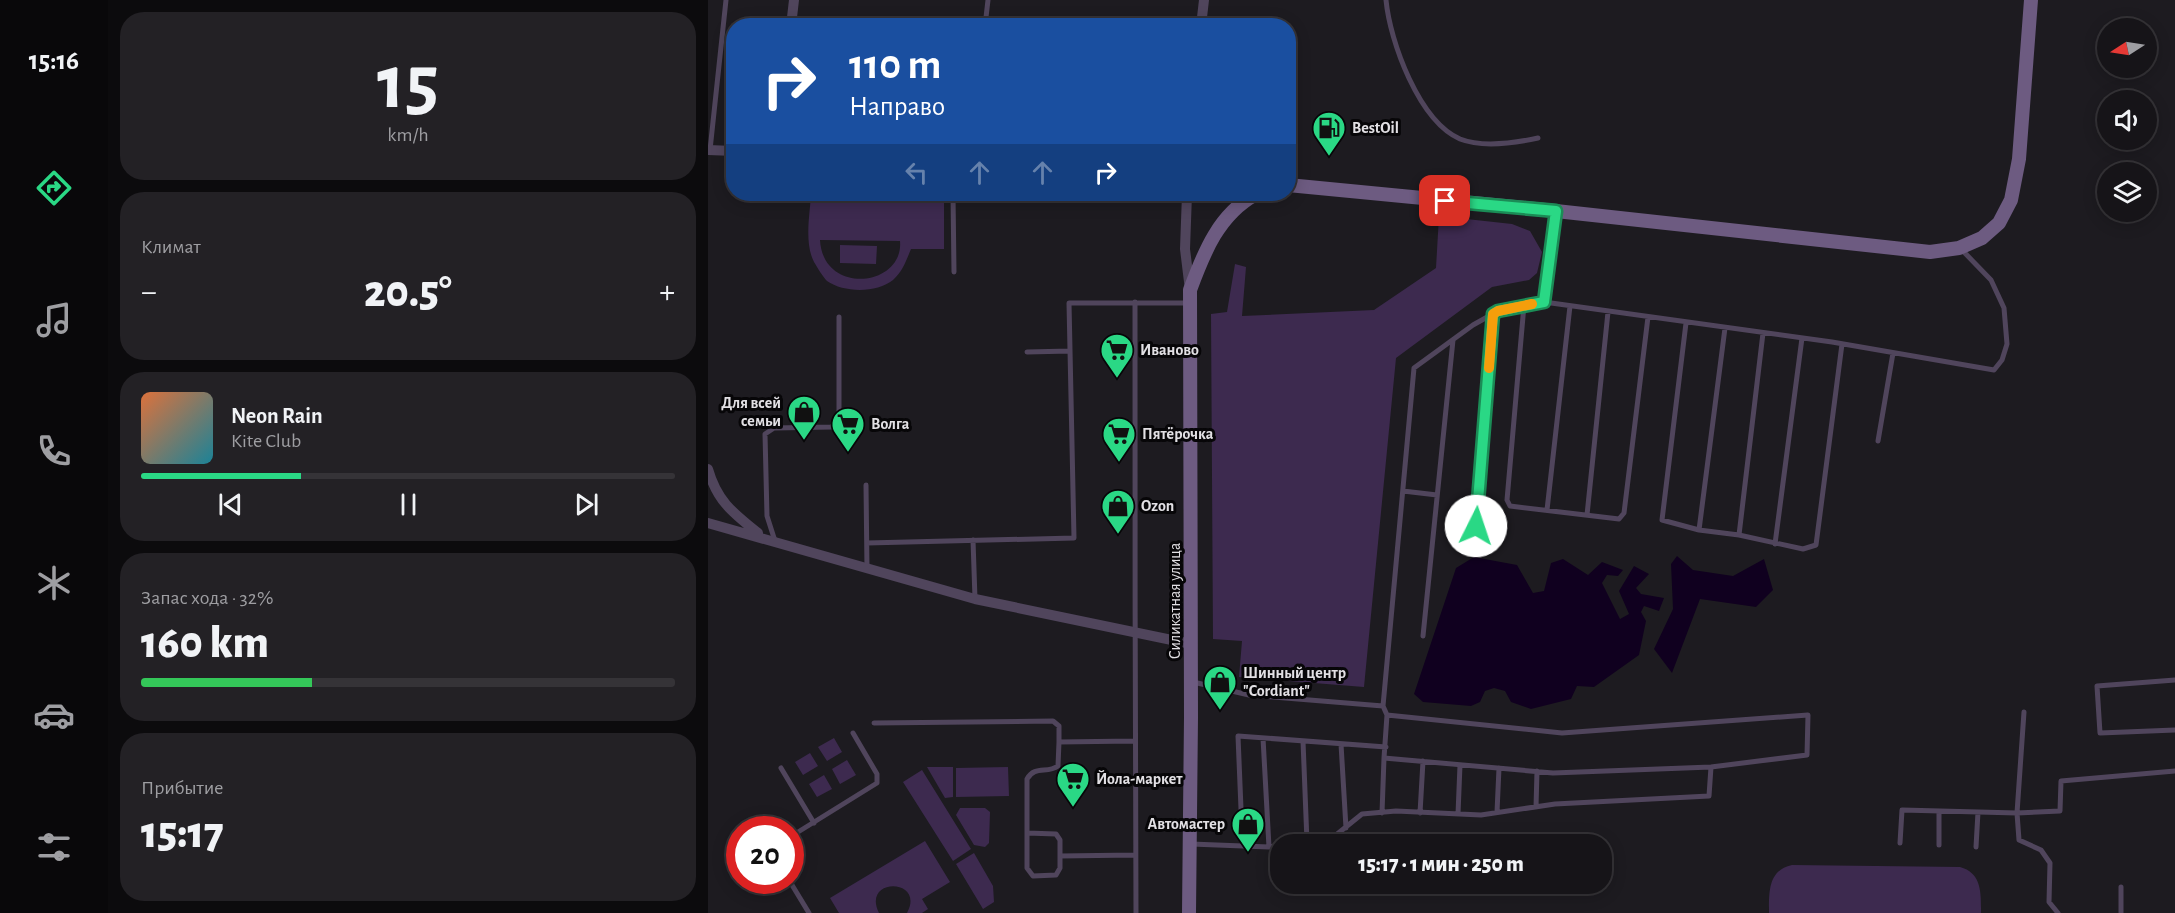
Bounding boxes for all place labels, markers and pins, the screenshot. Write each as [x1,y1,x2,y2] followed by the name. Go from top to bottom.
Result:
[1311,110,1347,157] fuel station icon: BestOil
[1352,120,1399,136] place label: BestOil
[1419,175,1470,226] pin
[1099,332,1135,379] supermarket icon: Иваново
[1140,342,1199,358] place label: Иваново
[786,394,822,441] shop icon: Для всей семьи
[721,395,781,429] place label: Для всей семьи
[830,406,866,453] supermarket icon: Волга
[871,416,910,432] place label: Волга
[1101,416,1137,463] supermarket icon: Пятёрочка
[1142,426,1214,442] place label: Пятёрочка
[1100,488,1136,535] shop icon: Ozon
[1141,498,1174,514] place label: Ozon
[1202,664,1238,711] shop icon: Шинный центр "Cordiant"
[1243,665,1346,699] place label: Шинный центр "Cordiant"
[1055,761,1091,808] supermarket icon: Йола-маркет
[1096,770,1183,787] place label: Йола-маркет
[1230,806,1266,853] shop icon: Автомастер
[1148,816,1225,832] place label: Автомастер

